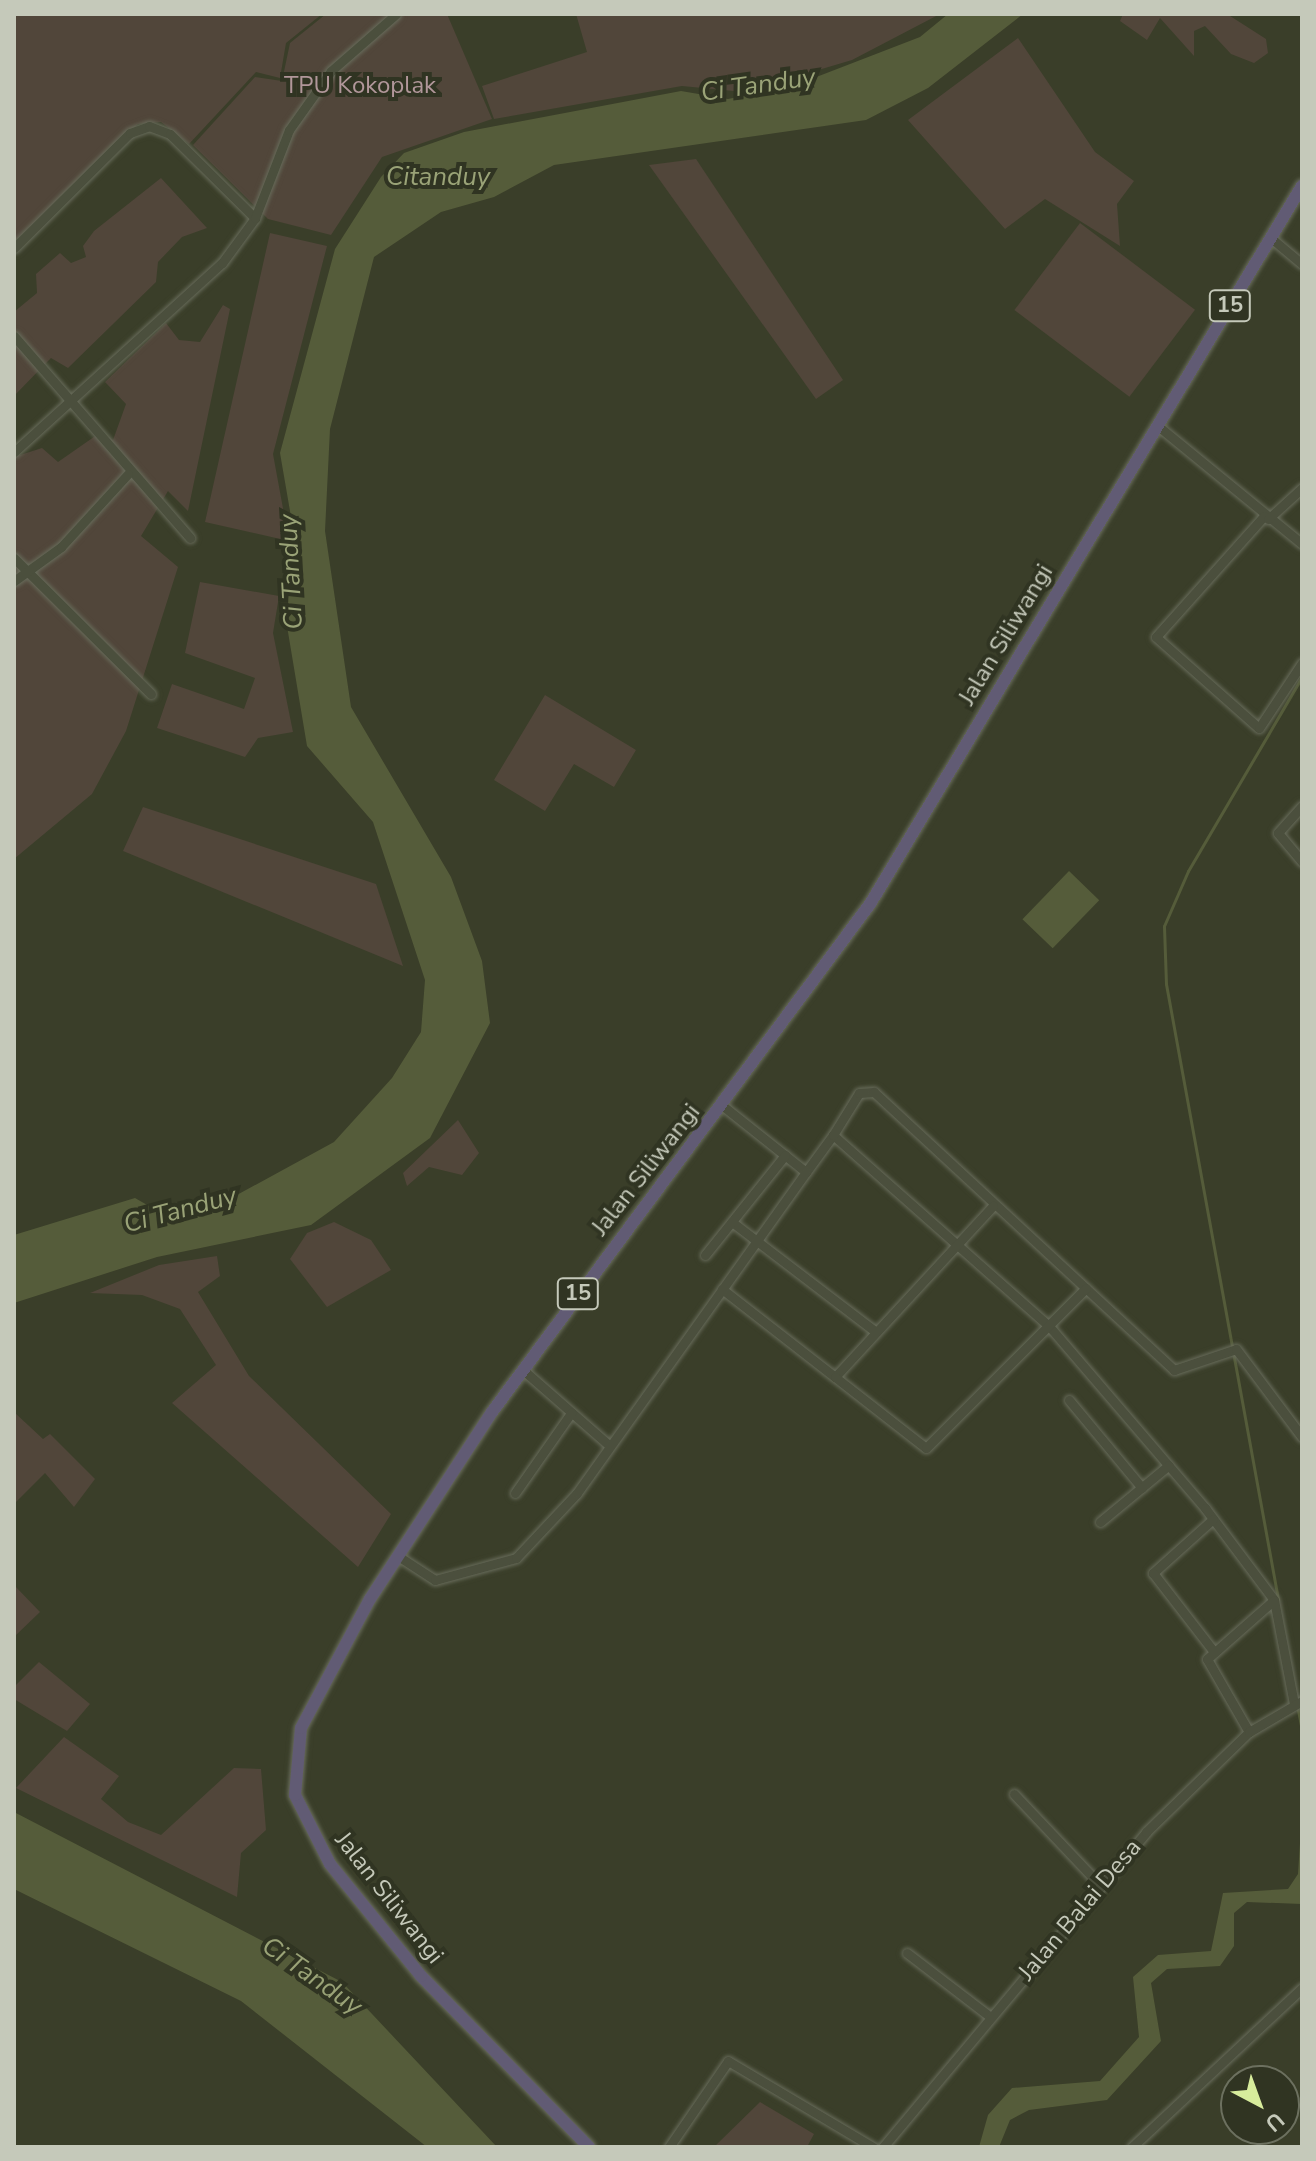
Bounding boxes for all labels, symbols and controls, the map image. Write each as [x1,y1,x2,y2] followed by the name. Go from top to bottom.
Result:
[699,62,817,108] water label: Ci Tanduy
[284,72,436,100] park label: TPU Kokoplak
[386,161,490,193] water label: Citanduy
[1208,288,1252,324] road number: 15
[272,513,310,631] water label: Ci Tanduy
[953,559,1059,711] street label: Jalan Siliwangi
[586,1098,706,1242] street label: Jalan Siliwangi
[120,1180,240,1240] water label: Ci Tanduy
[556,1276,600,1312] road number: 15
[329,1826,449,1970] street label: Jalan Siliwangi
[1013,1834,1147,1986] street label: Jalan Balai Desa
[256,1930,368,2022] water label: Ci Tanduy
[1220,2065,1300,2145] north arrow
[1258,2105,1290,2138] text: U

